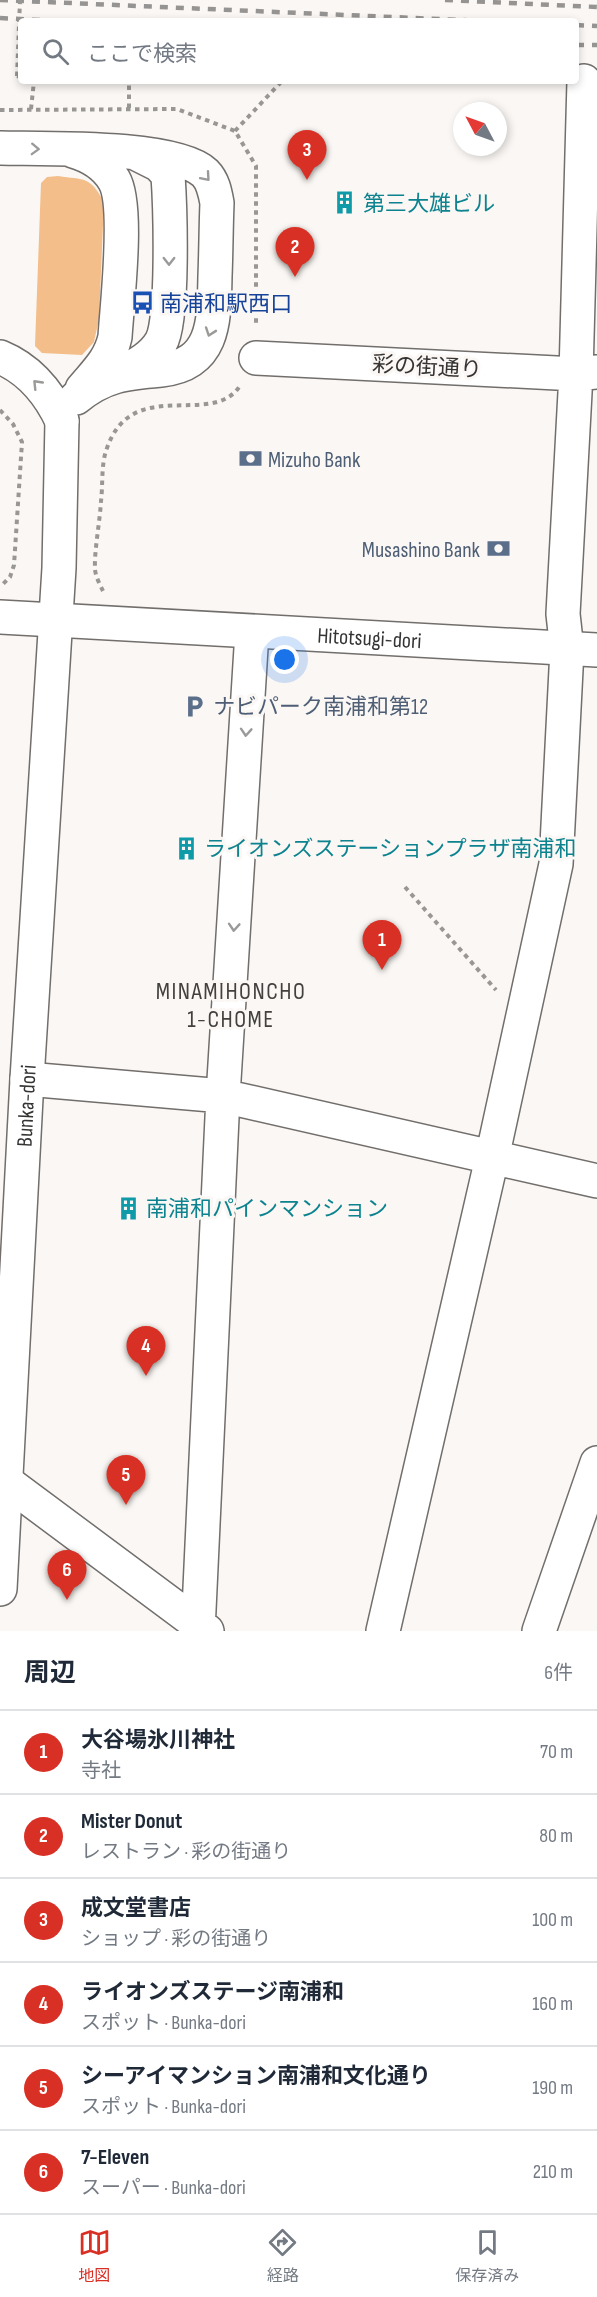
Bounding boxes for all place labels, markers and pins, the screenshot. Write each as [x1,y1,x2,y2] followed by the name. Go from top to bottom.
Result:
[288,130,326,180] pin: 3
[332,190,358,216] building icon: 第三大雄ビル
[363,191,495,218] place label: 第三大雄ビル
[276,228,314,277] pin: 2
[129,290,155,316] bus stop icon: 南浦和駅西口
[160,291,292,318] place label: 南浦和駅西口
[237,446,263,472] bank icon: Mizuho Bank
[268,447,361,474] place label: Mizuho Bank
[485,536,511,562] bank icon: Musashino Bank
[362,537,481,564] place label: Musashino Bank
[182,693,208,719] parking icon: ナビパーク南浦和第12
[213,694,428,721] place label: ナビパーク南浦和第12
[173,835,199,861] building icon: ライオンズステーションプラザ南浦和
[204,836,576,863] place label: ライオンズステーションプラザ南浦和
[362,920,401,970] pin: 1
[115,1195,141,1221] building icon: 南浦和パインマンション
[146,1196,388,1223] place label: 南浦和パインマンション
[126,1326,166,1376] pin: 4
[106,1456,146,1505] pin: 5
[48,1550,86,1600] pin: 6

